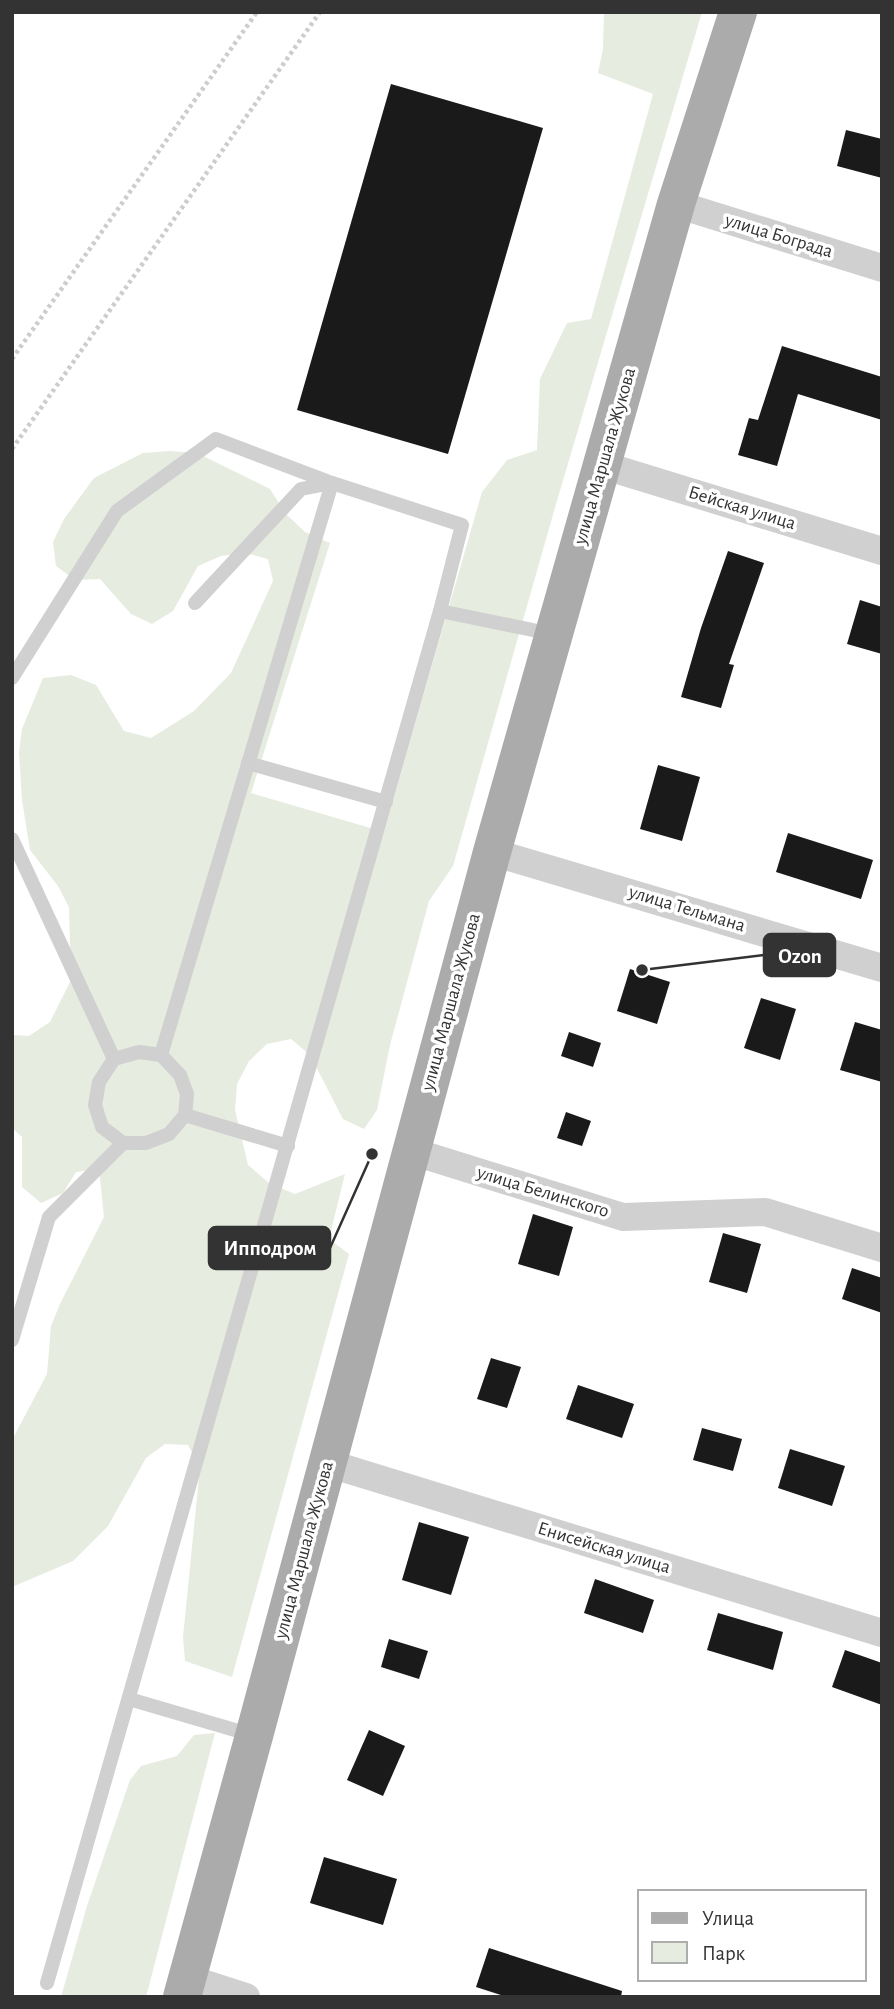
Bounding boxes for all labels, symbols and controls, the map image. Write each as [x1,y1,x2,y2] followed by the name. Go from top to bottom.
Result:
[722,210,835,261] street label: улица Бограда
[570,365,639,548] street label: улица Маршала Жукова
[686,483,798,533] street label: Бейская улица
[626,882,748,936] street label: улица Тельмана
[418,911,484,1094] street label: улица Маршала Жукова
[764,934,835,976] callout: Ozon
[778,946,822,967] text: Ozon
[474,1163,611,1221] street label: улица Белинского
[209,1227,330,1269] callout: Ипподром
[223,1238,317,1259] text: Ипподром
[271,1459,337,1642] street label: улица Маршала Жукова
[535,1519,673,1577] street label: Енисейская улица
[638,1890,866,1981] legend
[702,1908,755,1929] text: Улица
[702,1943,746,1964] text: Парк

